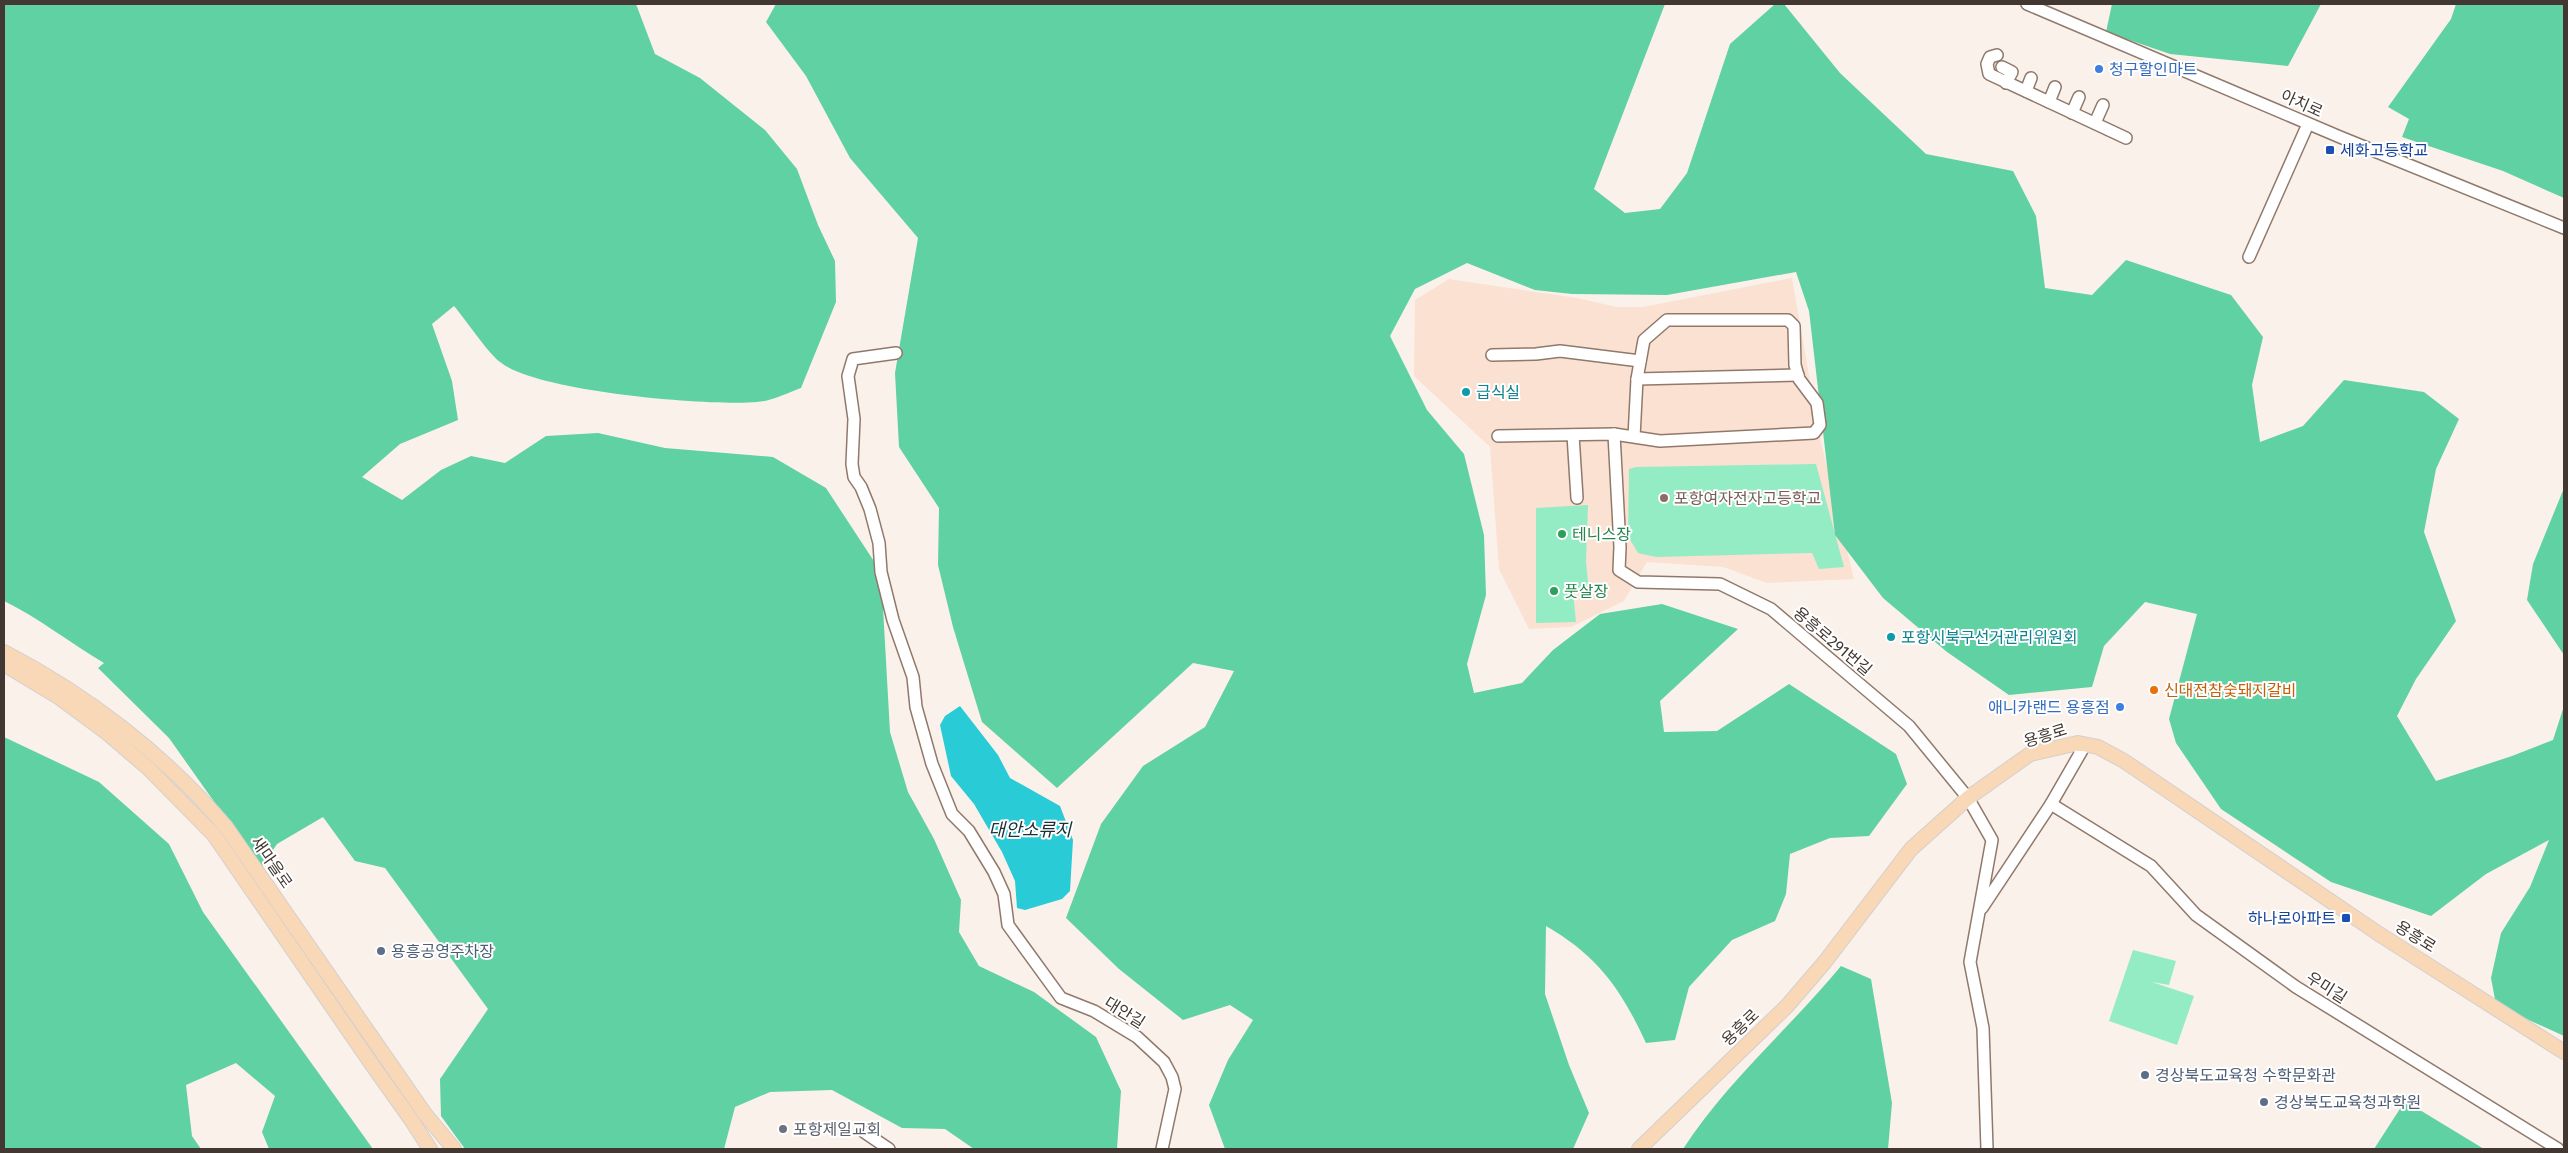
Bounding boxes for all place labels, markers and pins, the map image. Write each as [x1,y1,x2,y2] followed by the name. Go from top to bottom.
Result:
[2109,60,2197,79] place label: 청구할인마트
[2093,63,2105,75] marker: 청구할인마트
[2340,141,2428,160] place label: 세화고등학교
[2324,144,2336,156] marker: 세화고등학교
[1476,383,1520,402] place label: 급식실
[1460,386,1472,398] marker: 급식실
[1674,489,1821,508] place label: 포항여자전자고등학교
[1658,492,1670,504] marker: 포항여자전자고등학교
[1572,525,1631,544] place label: 테니스장
[1556,528,1568,540] marker: 테니스장
[1564,582,1608,601] place label: 풋살장
[1548,585,1560,597] marker: 풋살장
[1901,628,2078,647] place label: 포항시북구선거관리위원회
[1885,631,1897,643] marker: 포항시북구선거관리위원회
[2164,681,2296,700] place label: 신대전참숯돼지갈비
[2148,684,2160,696] marker: 신대전참숯돼지갈비
[1988,698,2110,717] place label: 애니카랜드 용흥점
[2114,701,2126,713] marker: 애니카랜드 용흥점
[2248,909,2336,928] place label: 하나로아파트
[2340,912,2352,924] marker: 하나로아파트
[391,942,494,961] place label: 용흥공영주차장
[375,945,387,957] marker: 용흥공영주차장
[2155,1066,2336,1085] place label: 경상북도교육청 수학문화관
[2139,1069,2151,1081] marker: 경상북도교육청 수학문화관
[2274,1093,2421,1112] place label: 경상북도교육청과학원
[2258,1096,2270,1108] marker: 경상북도교육청과학원
[793,1120,881,1139] place label: 포항제일교회
[777,1123,789,1135] marker: 포항제일교회

